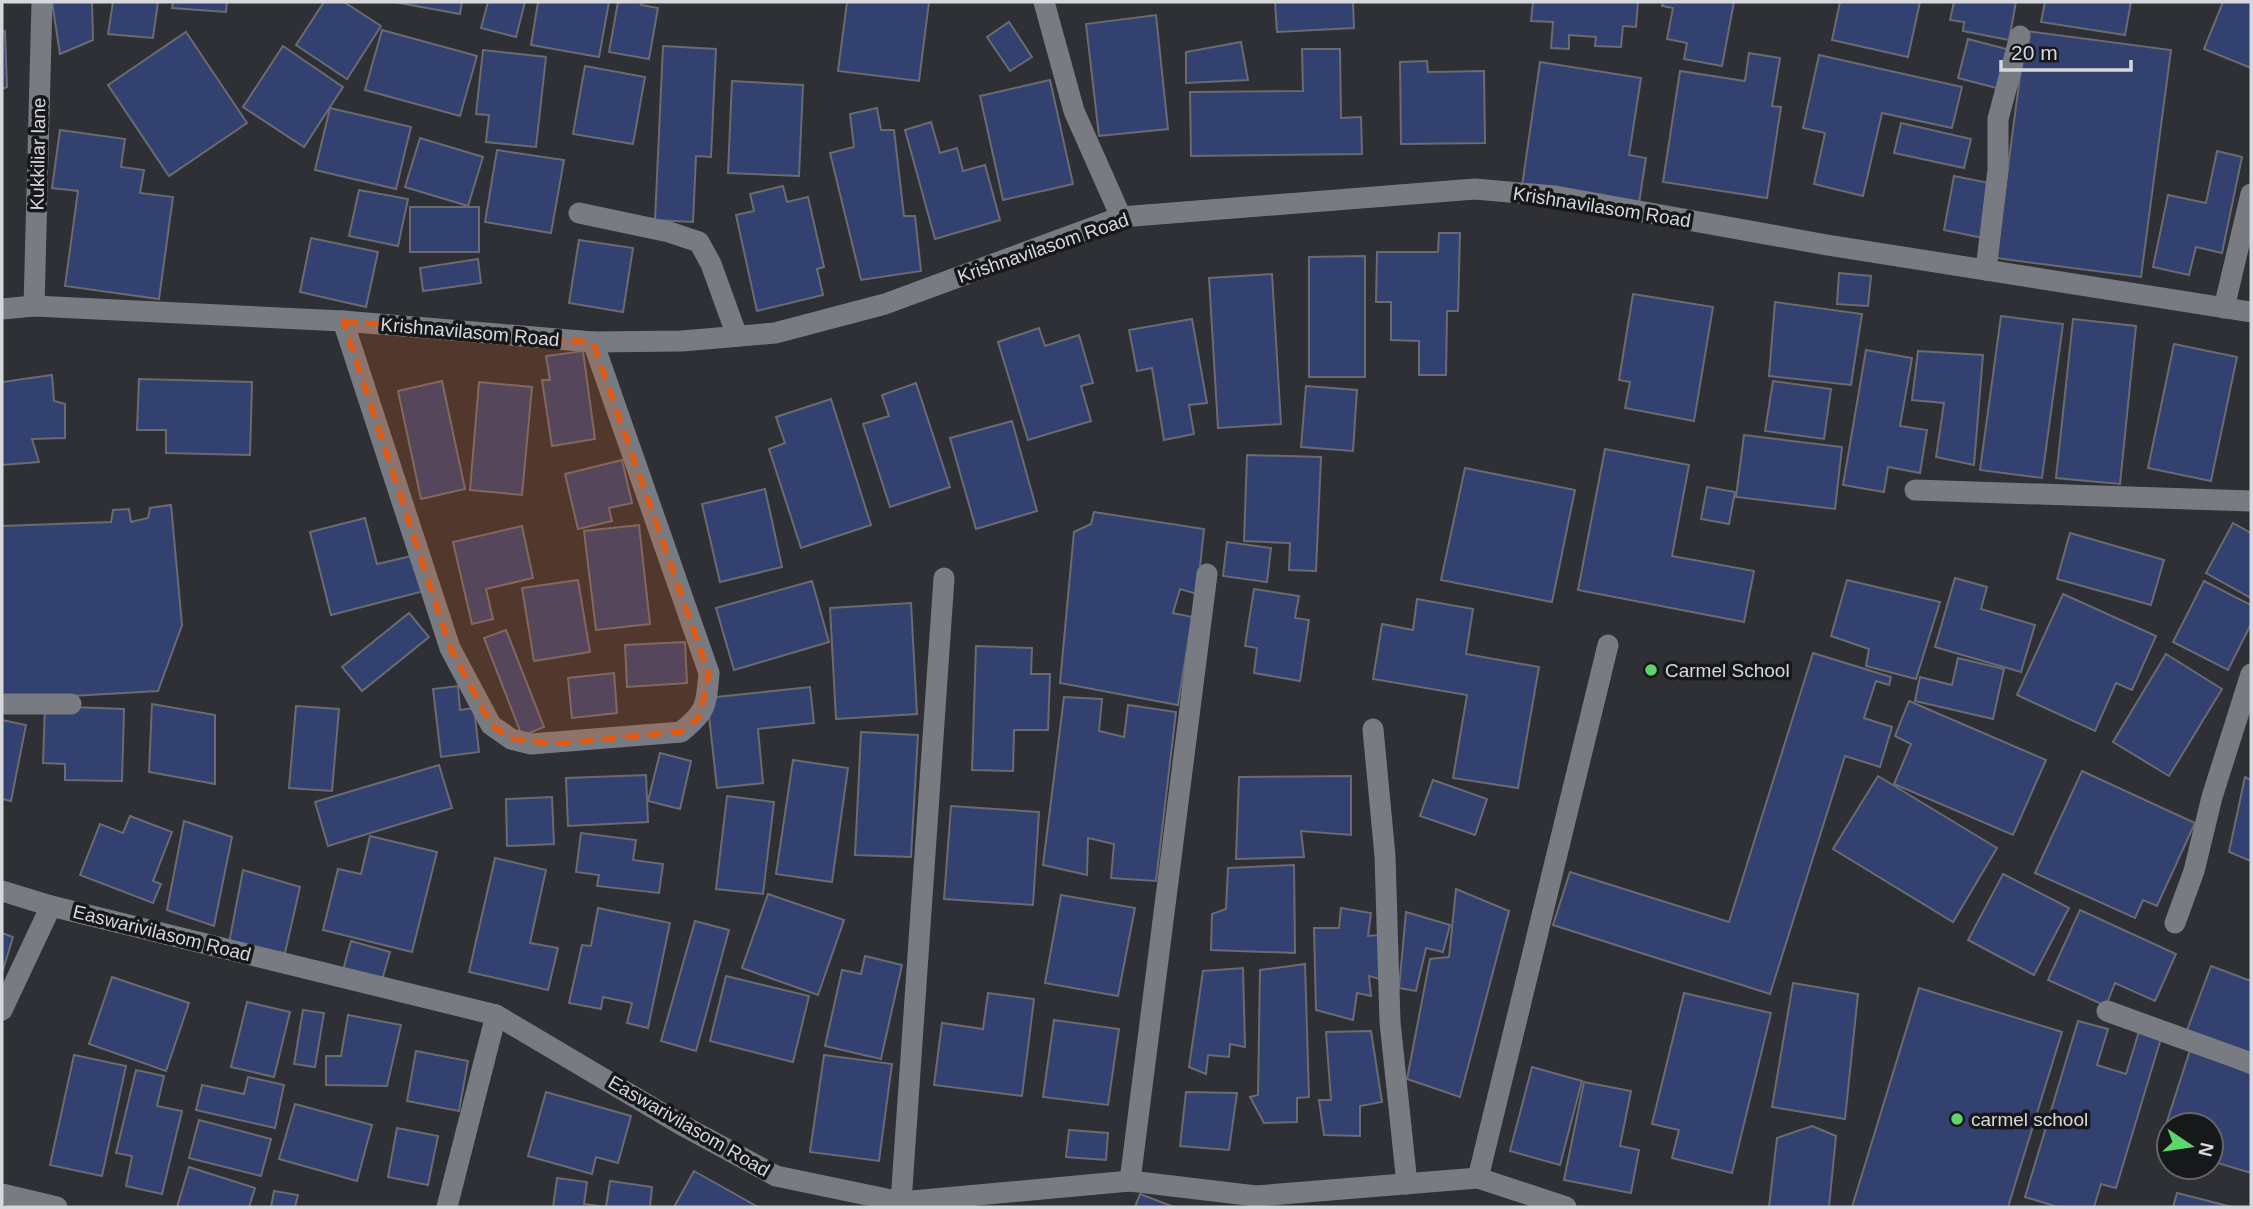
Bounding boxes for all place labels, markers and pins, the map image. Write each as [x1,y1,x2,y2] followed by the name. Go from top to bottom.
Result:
[1665,660,1790,681] place label: Carmel School
[1643,662,1659,678] marker: Carmel School
[1971,1109,2088,1130] place label: carmel school
[1949,1111,1965,1127] marker: carmel school

